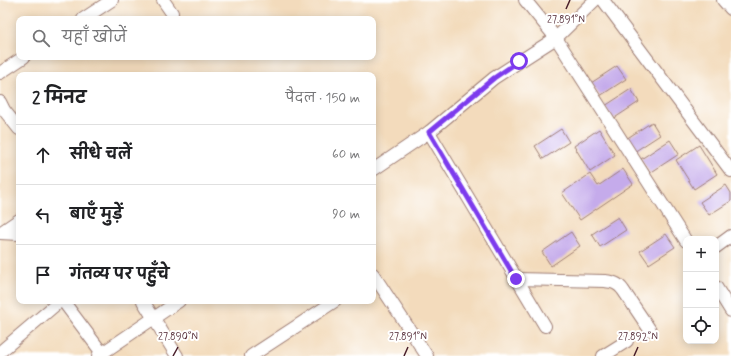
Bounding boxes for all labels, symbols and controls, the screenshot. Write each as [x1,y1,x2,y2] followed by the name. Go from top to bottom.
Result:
[547,13,585,27] text: 27.891°N
[16,16,376,60] search box
[30,27,52,49] icon: search
[62,28,127,48] text: यहाँ खोजें
[510,52,528,70] route start
[32,87,86,109] text: 2 मिनट
[286,90,360,107] text: पैदल · 150 m
[32,144,54,166] icon: ahead
[70,145,132,165] text: सीधे चलें
[332,146,360,163] text: 60 m
[32,204,54,226] icon: left
[70,205,123,225] text: बाएँ मुड़ें
[332,206,360,223] text: 90 m
[683,236,719,344] map controls
[683,236,719,272] button: +
[32,264,54,286] icon: arrive
[70,265,169,285] text: गंतव्य पर पहुँचे
[507,270,525,288] route end
[683,272,719,308] button: −
[683,308,719,344] button: locate
[158,330,198,344] text: 27.890°N
[389,330,427,344] text: 27.891°N
[618,330,658,344] text: 27.892°N

